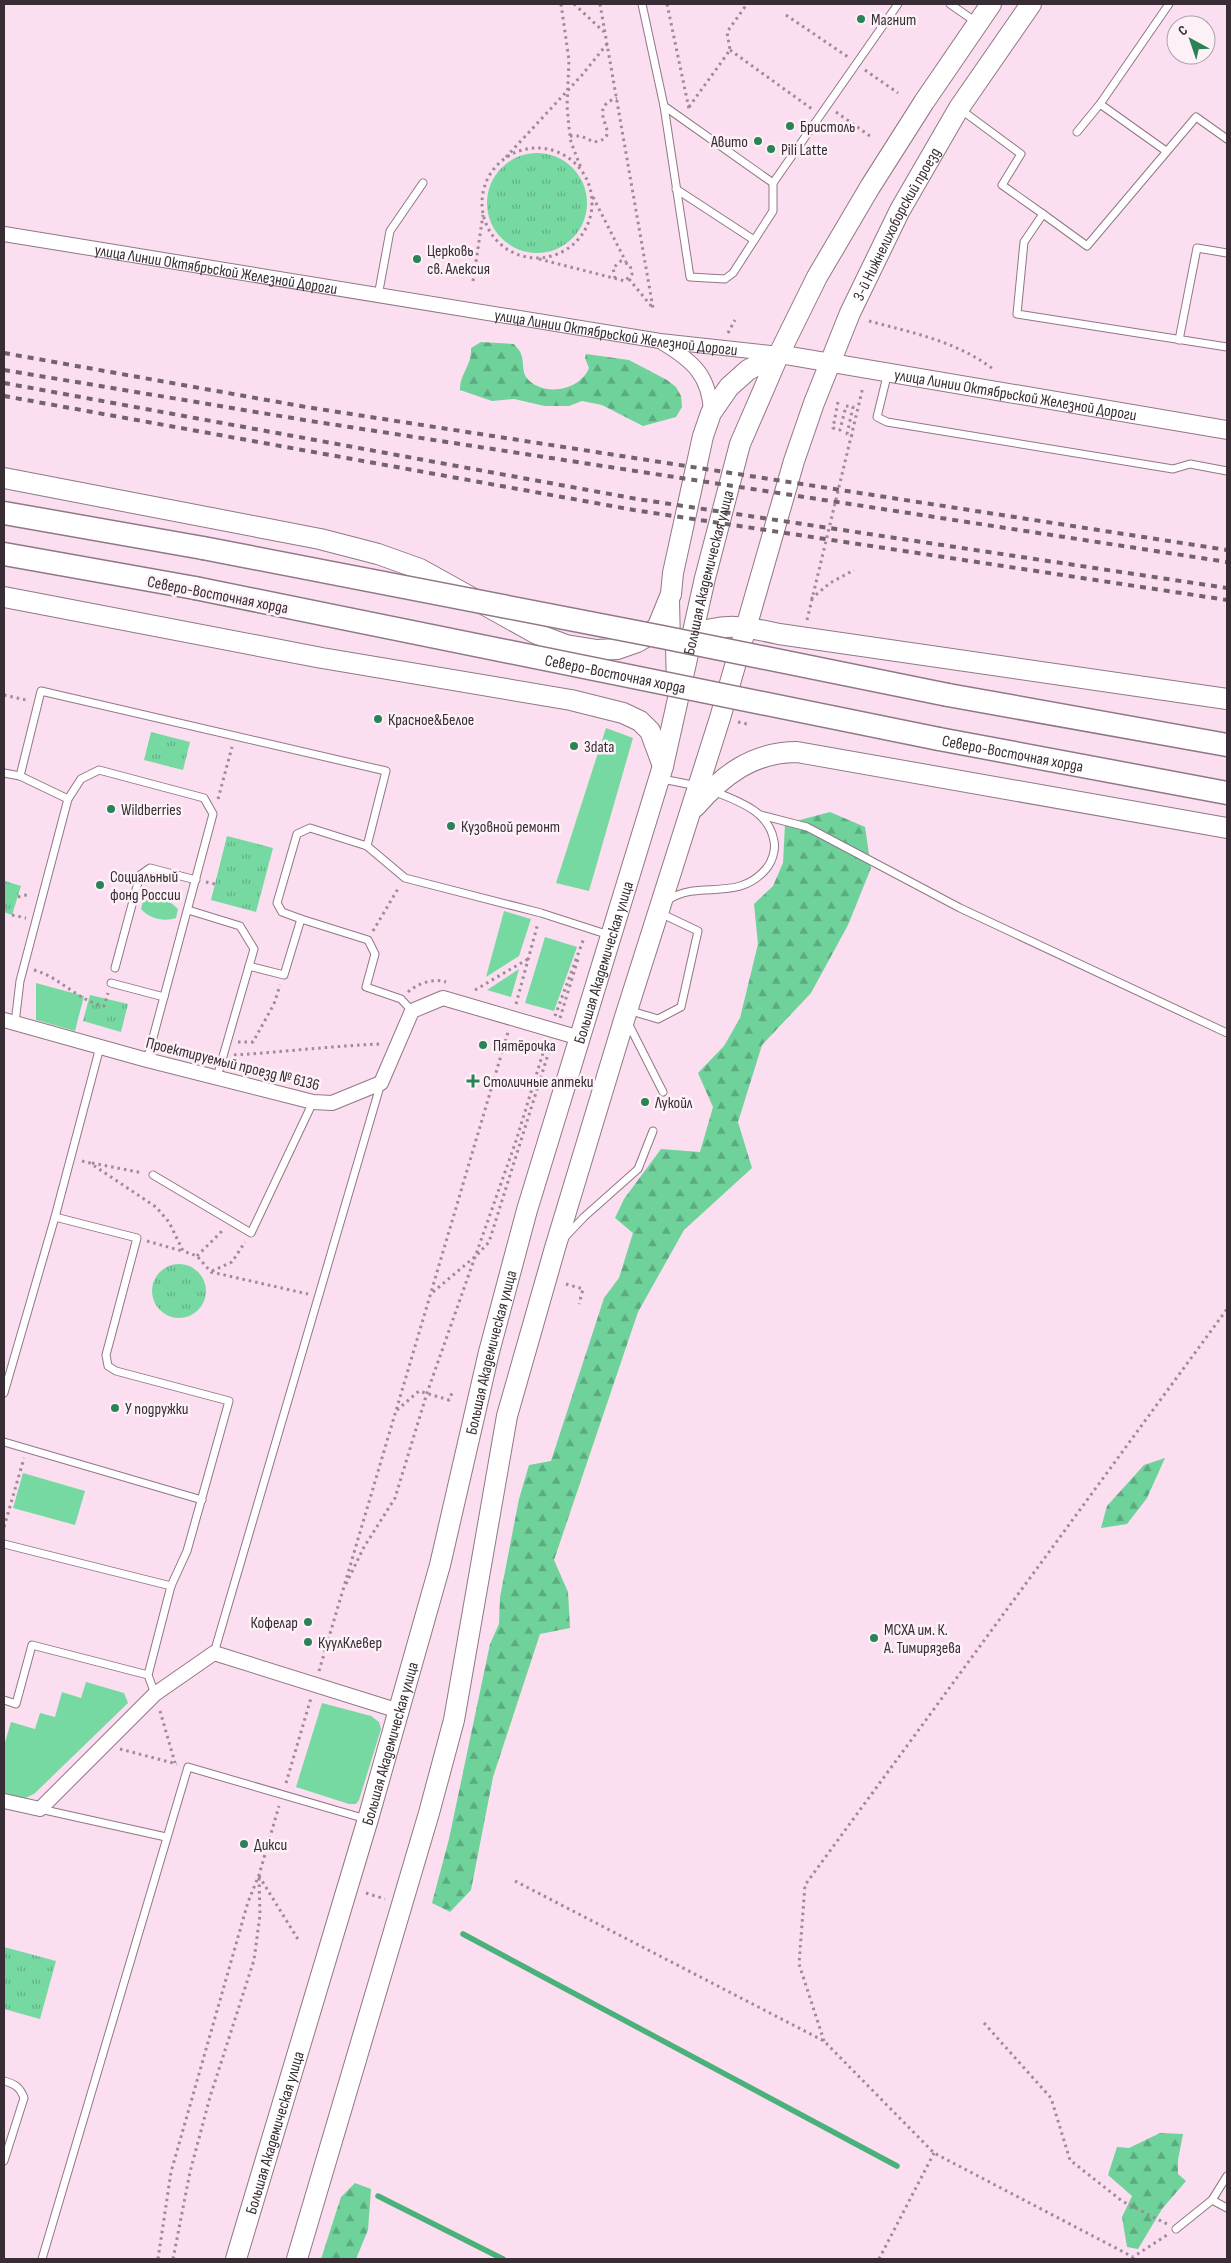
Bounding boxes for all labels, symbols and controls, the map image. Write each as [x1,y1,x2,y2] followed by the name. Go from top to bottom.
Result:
[871,11,916,30] place label: Магнит
[855,13,867,25] marker: Магнит
[1166,15,1216,65] north arrow
[1175,22,1191,39] text: С
[800,118,855,137] place label: Бристоль
[784,120,796,132] marker: Бристоль
[710,133,748,152] place label: Авито
[752,135,764,147] marker: Авито
[781,141,828,160] place label: Pili Latte
[765,143,777,155] marker: Pili Latte
[849,144,945,304] street label: 3-й Нижнелихоборский проезд
[93,241,339,299] street label: улица Линии Октябрьской Железной Дороги
[427,242,490,279] place label: Церковь св. Алексия
[411,253,423,265] marker: Церковь св. Алексия
[493,306,738,360] street label: улица Линии Октябрьской Железной Дороги
[893,366,1138,426] street label: улица Линии Октябрьской Железной Дороги
[680,488,739,657] street label: Большая Академическая улица
[146,572,290,618] street label: Северо-Восточная хорда
[543,651,687,698] street label: Северо-Восточная хорда
[388,711,474,730] place label: Красное&Белое
[372,713,384,725] marker: Красное&Белое
[940,732,1085,777] street label: Северо-Восточная хорда
[584,738,615,757] place label: 3data
[568,740,580,752] marker: 3data
[121,801,182,820] place label: Wildberries
[105,803,117,815] marker: Wildberries
[461,818,560,837] place label: Кузовной ремонт
[445,820,457,832] marker: Кузовной ремонт
[110,868,181,905] place label: Социальный фонд России
[94,879,106,891] marker: Социальный фонд России
[570,879,638,1046] street label: Большая Академическая улица
[144,1034,321,1095] street label: Проектируемый проезд № 6136
[493,1037,556,1056] place label: Пятёрочка
[477,1039,489,1051] marker: Пятёрочка
[483,1073,594,1092] place label: Столичные аптеки
[467,1075,479,1087] marker: Столичные аптеки
[654,1094,693,1113] place label: Лукойл
[639,1096,651,1108] marker: Лукойл
[462,1268,521,1437] street label: Большая Академическая улица
[125,1400,188,1419] place label: У подружки
[109,1402,121,1414] marker: У подружки
[251,1614,298,1633] place label: Кофелар
[302,1616,314,1628] marker: Кофелар
[883,1621,961,1658] place label: МСХА им. К. А. Тимирязева
[868,1632,880,1644] marker: МСХА им. К. А. Тимирязева
[318,1634,382,1653] place label: КуулКлевер
[302,1636,314,1648] marker: КуулКлевер
[359,1660,423,1828] street label: Большая Академическая улица
[254,1836,287,1855] place label: Дикси
[238,1838,250,1850] marker: Дикси
[242,2049,309,2217] street label: Большая Академическая улица

